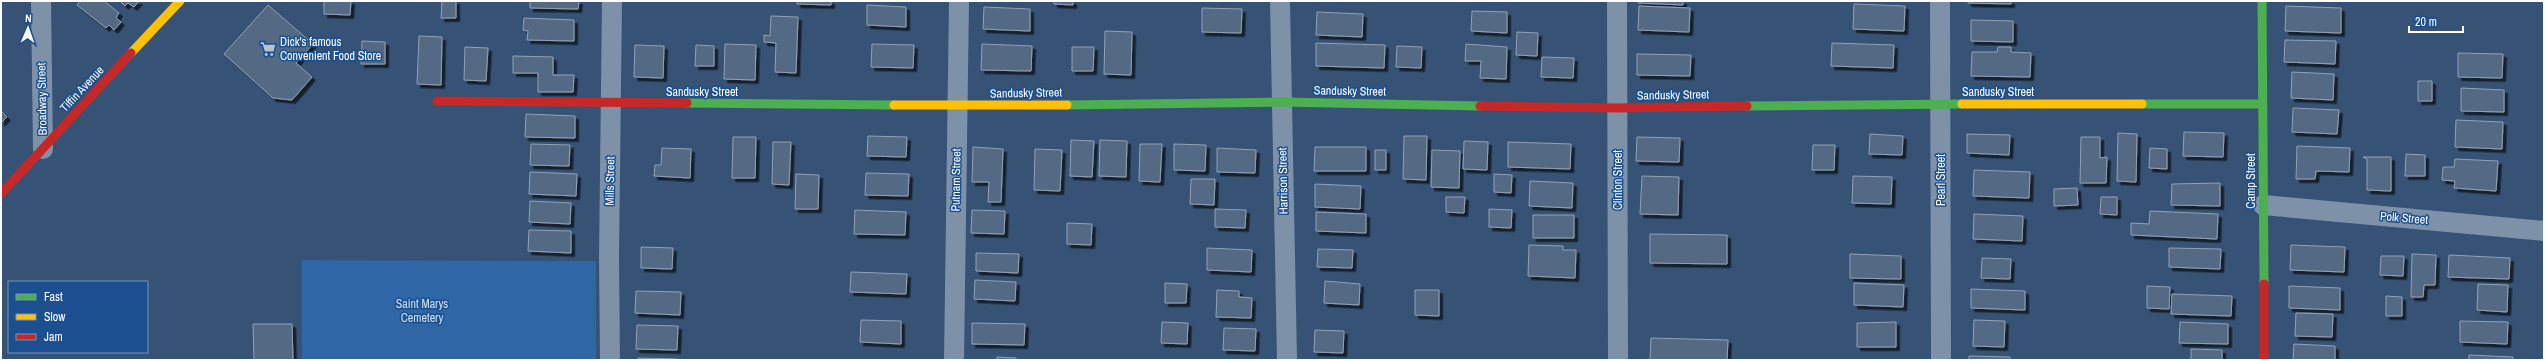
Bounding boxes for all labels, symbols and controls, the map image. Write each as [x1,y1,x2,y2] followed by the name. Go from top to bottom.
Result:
[8,8,48,48] north arrow
[2409,8,2463,34] scale bar
[25,11,32,25] text: N
[2415,14,2437,30] text: 20 m
[280,34,381,64] place label: Dick's famous Convenient Food Store
[259,40,277,58] supermarket icon: Dick's famous Convenient Food Store
[33,62,51,136] street label: Broadway Street
[57,63,107,115] street label: Tiffin Avenue
[1314,82,1386,100] street label: Sandusky Street
[666,84,738,100] street label: Sandusky Street
[990,84,1062,102] street label: Sandusky Street
[1962,84,2034,100] street label: Sandusky Street
[1637,86,1709,104] street label: Sandusky Street
[1274,147,1292,215] street label: Harrison Street
[947,148,965,212] street label: Putnam Street
[1610,150,1626,210] street label: Clinton Street
[2243,153,2259,209] street label: Camp Street
[1933,154,1949,206] street label: Pearl Street
[602,156,618,206] street label: Mills Street
[2379,208,2429,228] street label: Polk Street
[8,281,148,353] legend
[44,289,63,305] text: Fast
[396,296,448,326] park label: Saint Marys Cemetery
[44,309,66,325] text: Slow
[44,329,63,345] text: Jam

